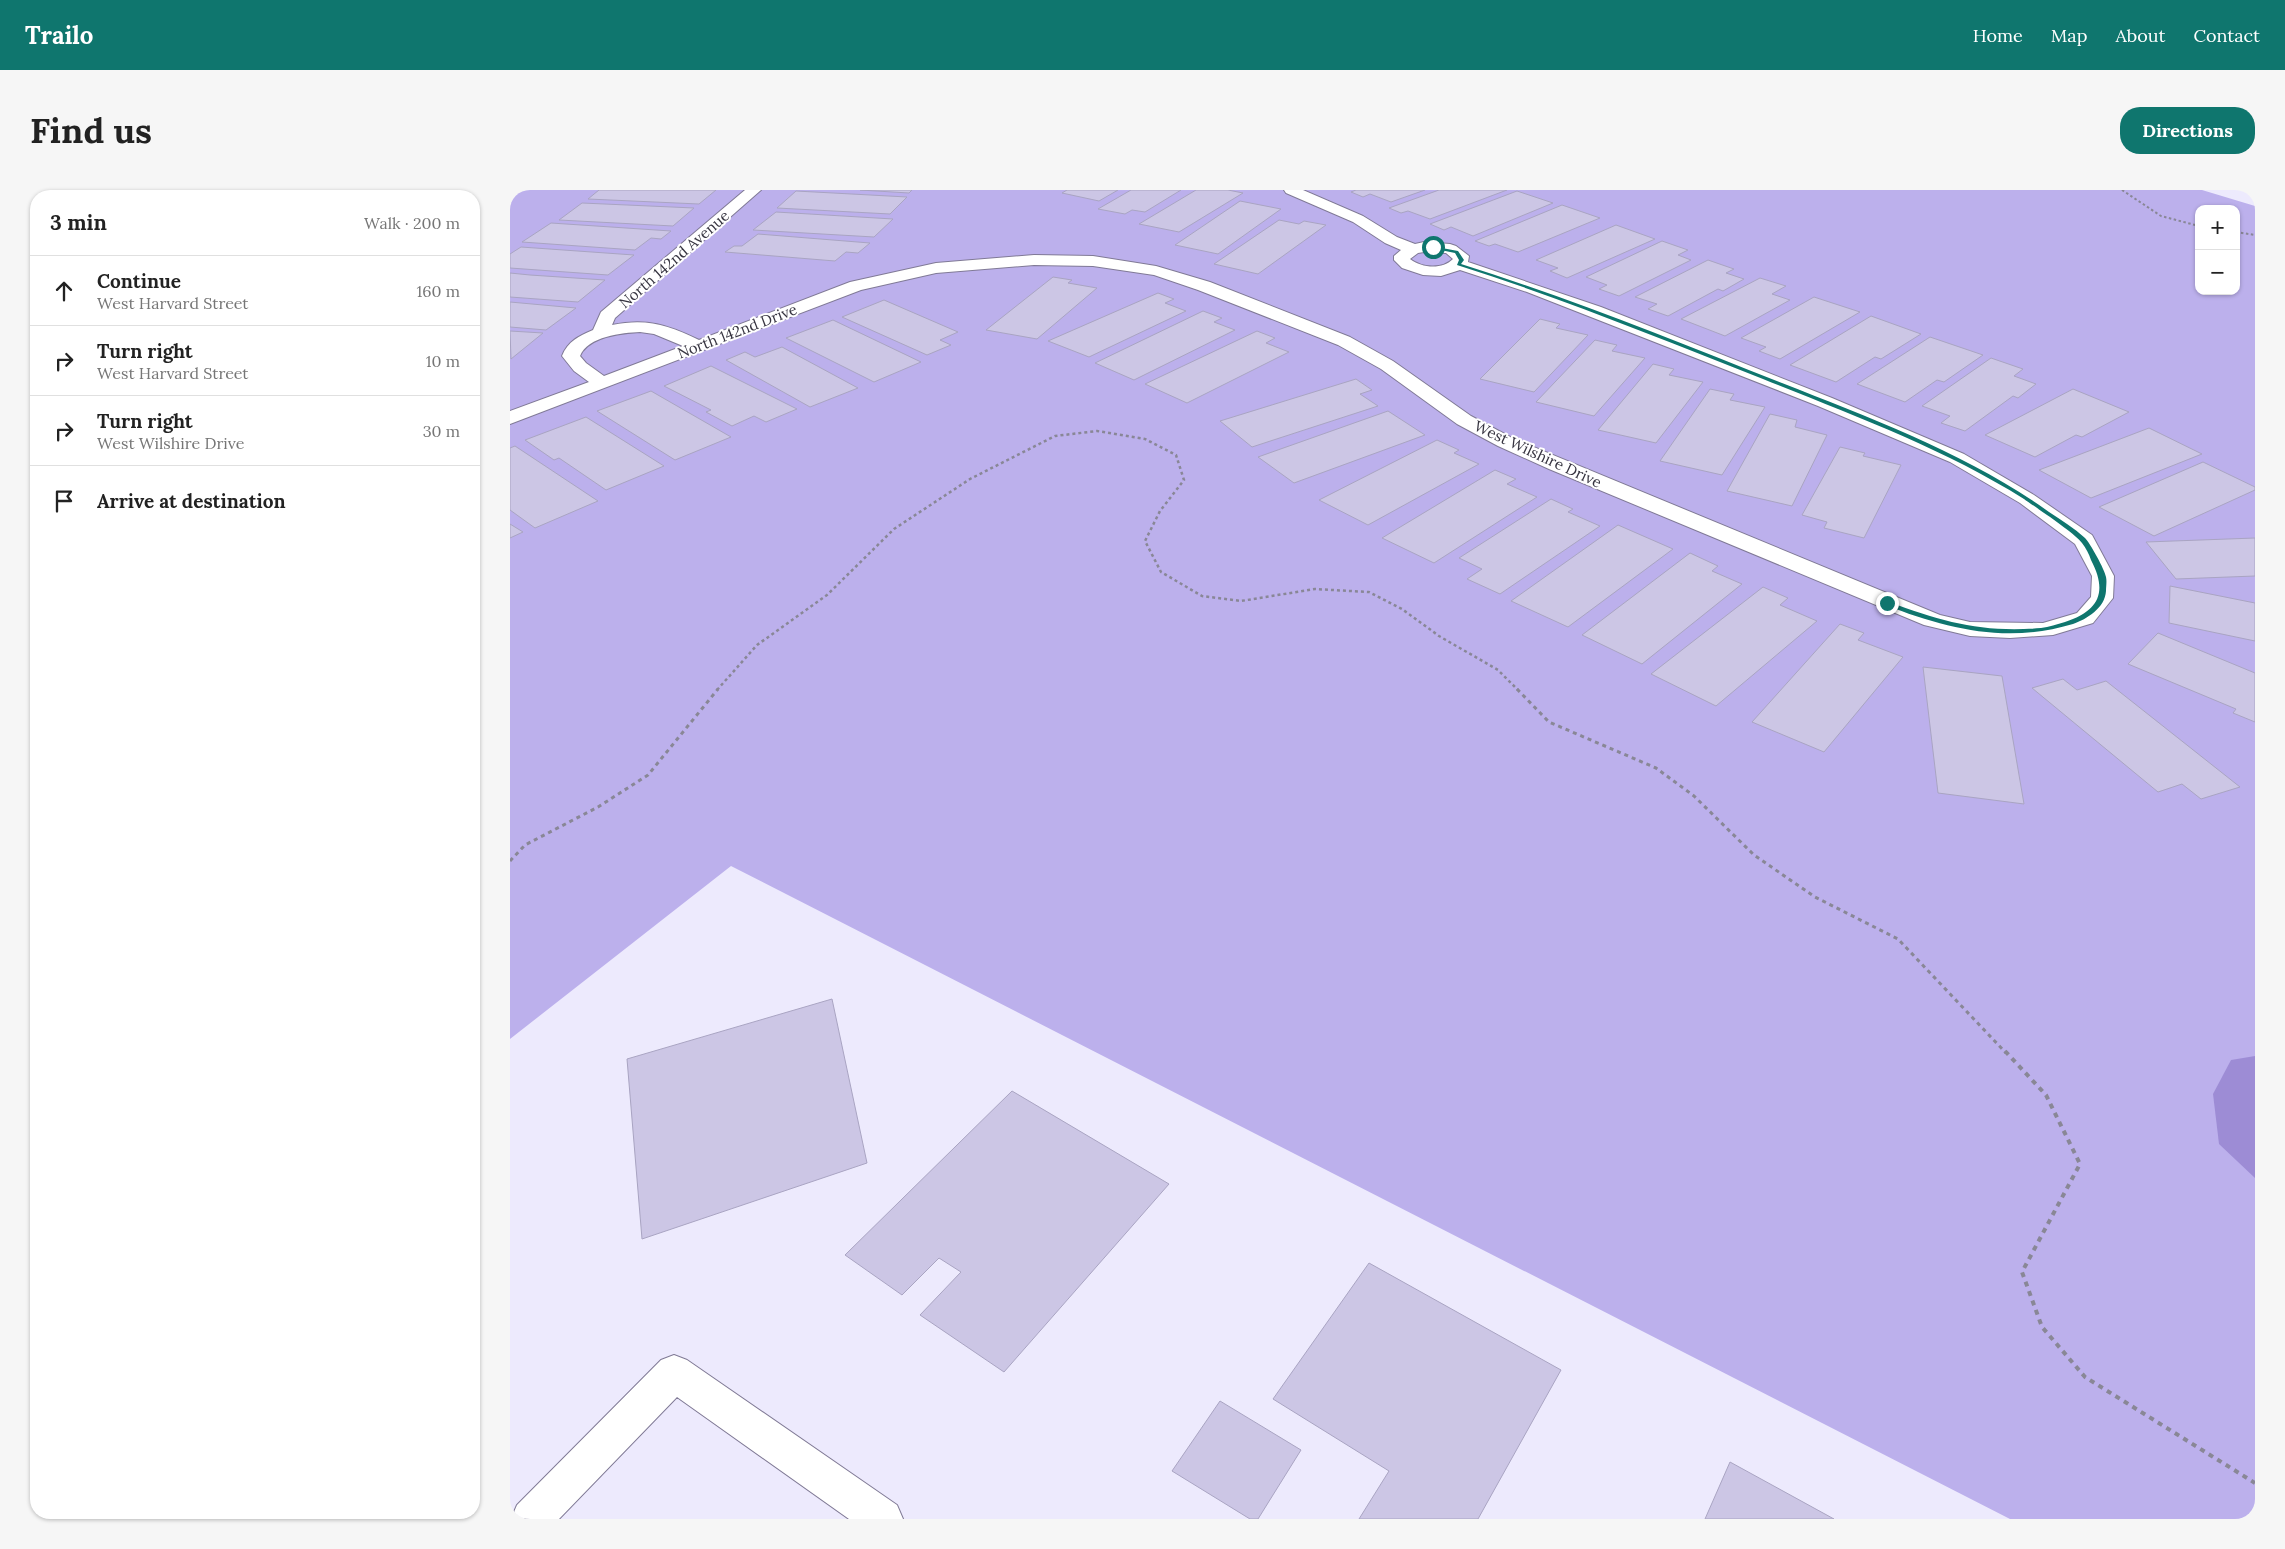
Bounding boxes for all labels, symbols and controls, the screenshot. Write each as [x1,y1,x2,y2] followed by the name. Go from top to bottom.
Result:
[25,20,93,51] text: Trailo
[1973,24,2023,47] text: Home
[2051,24,2087,47] text: Map
[2115,24,2165,47] text: About
[2193,24,2260,47] text: Contact
[2120,107,2255,154] button: Directions
[30,108,152,153] text: Find us
[2195,205,2240,295] map controls
[2195,205,2240,250] button: +
[615,206,733,312] street label: North 142nd Avenue
[50,209,107,236] text: 3 min
[364,213,460,233] text: Walk · 200 m
[1422,236,1445,259] route start
[2195,250,2240,295] button: −
[97,269,181,293] text: Continue
[50,277,78,305] icon: ahead
[416,281,460,301] text: 160 m
[97,293,249,313] text: West Harvard Street
[675,299,799,363] street label: North 142nd Drive
[97,339,193,363] text: Turn right
[50,347,78,375] icon: right
[426,351,460,371] text: 10 m
[97,363,249,383] text: West Harvard Street
[97,409,193,433] text: Turn right
[1471,416,1605,492] street label: West Wilshire Drive
[50,417,78,445] icon: right
[423,421,460,441] text: 30 m
[97,433,244,453] text: West Wilshire Drive
[50,487,78,515] icon: arrive
[97,489,286,513] text: Arrive at destination
[1876,592,1899,615] route end

